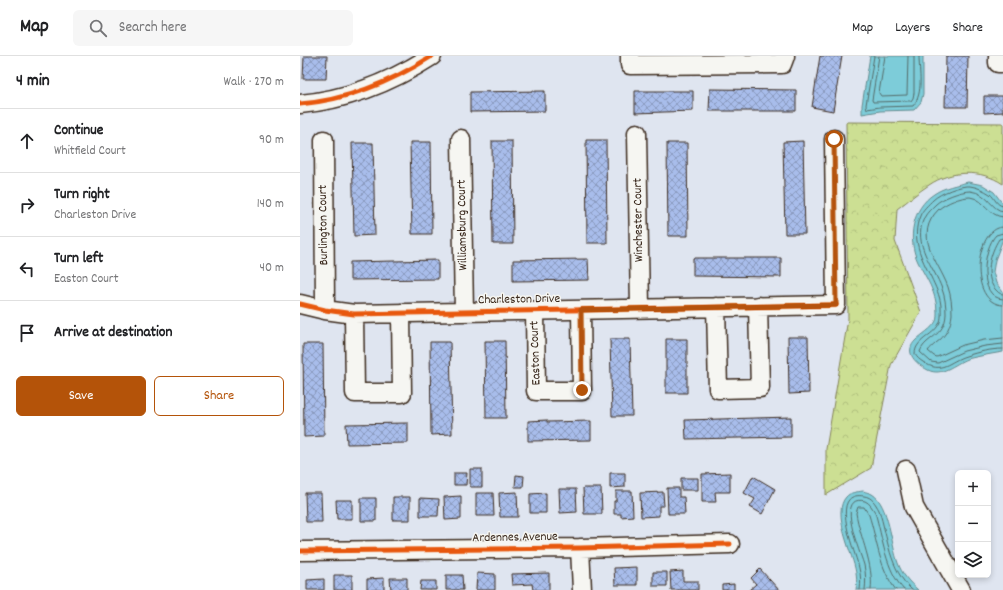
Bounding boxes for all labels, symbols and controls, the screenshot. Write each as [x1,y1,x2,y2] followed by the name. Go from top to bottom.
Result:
[73,10,353,46] search box
[20,14,49,41] text: Map
[87,17,109,39] icon: search
[119,17,187,39] text: Search here
[852,18,873,38] text: Map
[895,18,930,38] text: Layers
[952,18,983,38] text: Share
[16,70,50,94] text: 4 min
[223,73,284,92] text: Walk · 270 m
[54,120,103,142] text: Continue
[16,130,38,152] icon: ahead
[825,130,843,148] route start
[259,131,284,150] text: 90 m
[54,142,126,161] text: Whitfield Court
[629,178,649,262] street label: Winchester Court
[453,179,473,271] street label: Williamsburg Court
[54,184,110,206] text: Turn right
[314,184,334,266] street label: Burlington Court
[16,194,38,216] icon: right
[257,195,284,214] text: 140 m
[54,206,136,225] text: Charleston Drive
[54,248,103,270] text: Turn left
[16,258,38,280] icon: left
[260,259,284,278] text: 40 m
[54,270,118,289] text: Easton Court
[478,290,561,310] street label: Charleston Drive
[525,320,547,386] street label: Easton Court
[16,322,38,344] icon: arrive
[54,322,172,344] text: Arrive at destination
[16,376,146,416] button: Save
[154,376,284,416] button: Share
[573,381,591,399] route end
[955,470,991,578] map controls
[955,470,991,506] button: +
[955,506,991,542] button: −
[472,528,558,548] street label: Ardennes Avenue
[955,542,991,578] button: layers

